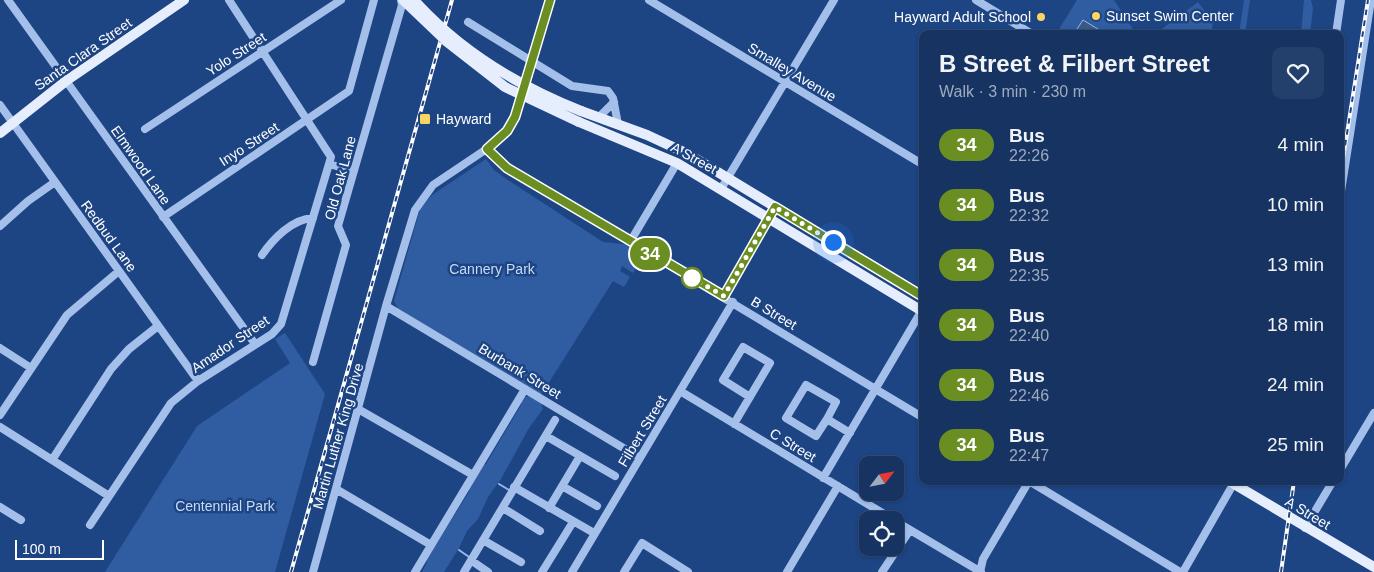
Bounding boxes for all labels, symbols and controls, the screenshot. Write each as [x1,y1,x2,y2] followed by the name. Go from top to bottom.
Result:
[1106,8,1234,24] place label: Sunset Swim Center
[894,9,1031,25] place label: Hayward Adult School
[1090,10,1102,22] marker: Sunset Swim Center
[1035,11,1047,23] marker: Hayward Adult School
[31,14,135,94] street label: Santa Clara Street
[203,29,269,79] street label: Yolo Street
[745,39,839,105] street label: Smalley Avenue
[1272,47,1324,99] button: heart
[939,50,1210,77] text: B Street & Filbert Street
[939,83,1086,100] text: Walk · 3 min · 230 m
[436,111,491,127] place label: Hayward
[418,112,432,126] marker: Hayward
[216,119,282,169] street label: Inyo Street
[108,122,174,208] street label: Elmwood Lane
[1009,125,1045,146] text: Bus
[321,134,359,222] street label: Old Oak Lane
[1278,134,1324,155] text: 4 min
[956,135,977,155] text: 34
[668,139,720,177] street label: A Street
[1009,147,1049,164] text: 22:26
[1009,185,1045,206] text: Bus
[1267,194,1324,215] text: 10 min
[956,195,977,215] text: 34
[78,197,140,275] street label: Redbud Lane
[1009,207,1049,224] text: 22:32
[821,230,846,255] your location
[628,238,672,270] line badge: 34
[640,244,660,264] text: 34
[1009,245,1045,266] text: Bus
[1267,254,1324,275] text: 13 min
[956,255,977,275] text: 34
[449,261,536,277] park label: Cannery Park
[681,267,703,289] unlabelled marker
[1009,267,1049,284] text: 22:35
[748,293,800,333] street label: B Street
[1009,305,1045,326] text: Bus
[188,312,272,376] street label: Amador Street
[1267,314,1324,335] text: 18 min
[956,315,977,335] text: 34
[1009,327,1049,344] text: 22:40
[476,340,564,402] street label: Burbank Street
[310,361,367,511] street label: Martin Luther King Drive
[1009,365,1045,386] text: Bus
[1267,374,1324,395] text: 24 min
[956,375,977,395] text: 34
[1009,387,1049,404] text: 22:46
[615,392,670,469] street label: Filbert Street
[767,425,819,465] street label: C Street
[1009,425,1045,446] text: Bus
[1267,434,1324,455] text: 25 min
[956,435,977,455] text: 34
[1009,447,1049,464] text: 22:47
[859,456,904,501] north arrow
[859,456,904,556] map controls
[1283,493,1334,533] street label: A Street
[175,498,276,514] park label: Centennial Park
[859,511,904,556] button: locate
[15,537,104,560] scale bar
[22,541,61,557] text: 100 m

